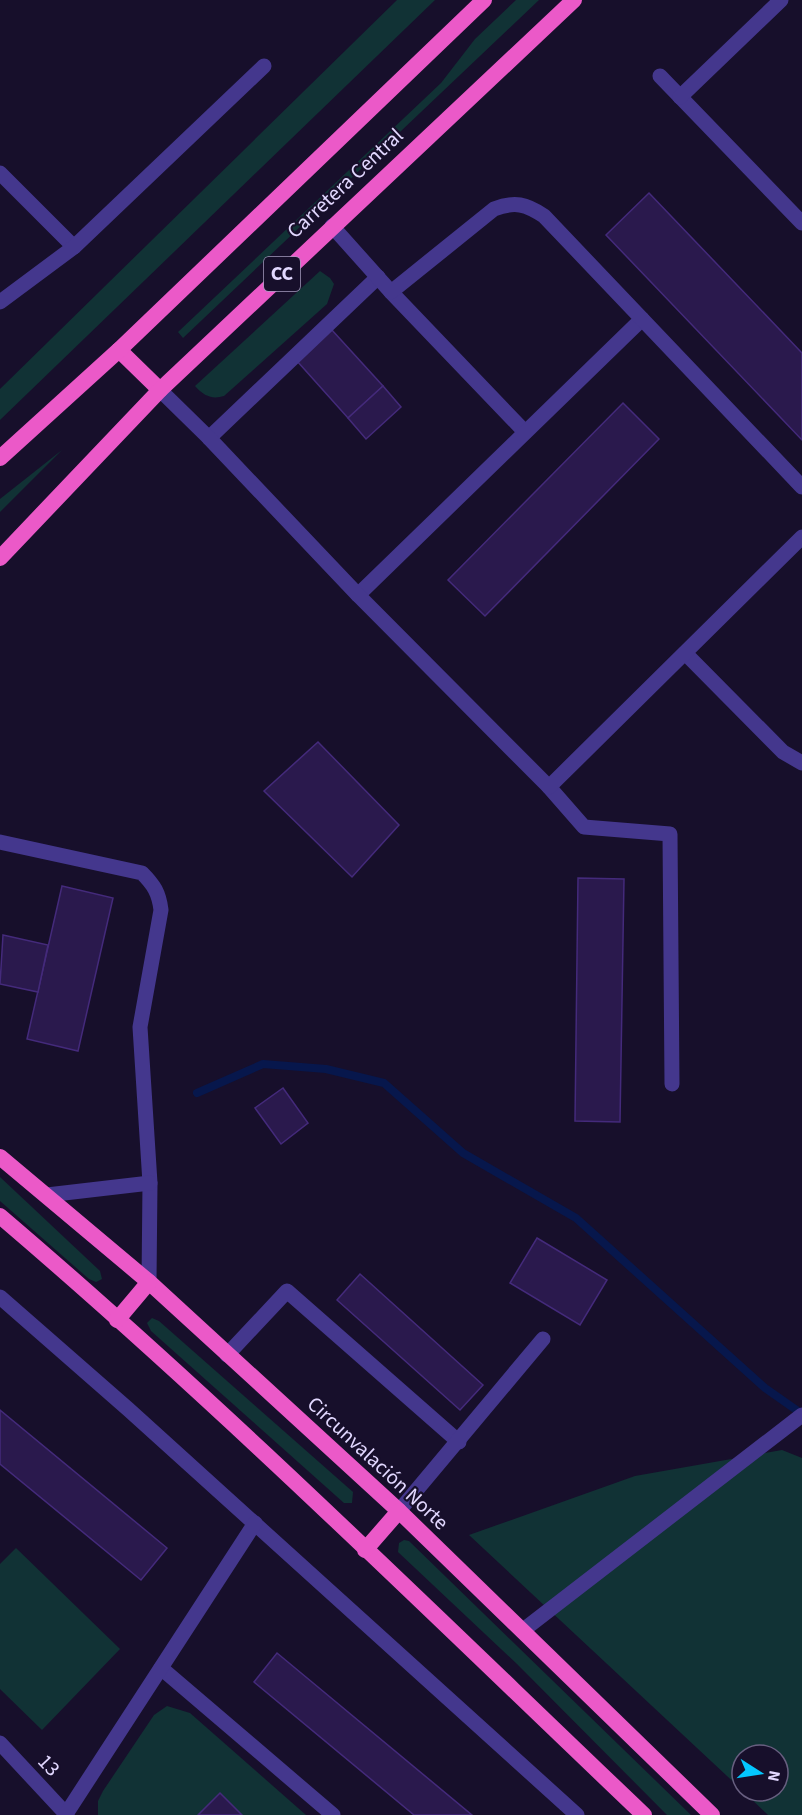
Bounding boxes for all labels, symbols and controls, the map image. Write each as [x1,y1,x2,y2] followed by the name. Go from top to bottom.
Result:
[280,121,410,245] street label: Carretera Central
[264,257,300,291] road number: CC
[301,1389,455,1537] street label: Circunvalación Norte
[730,1743,790,1803] north arrow
[31,1747,67,1783] street label: 13
[762,1768,786,1783] text: N

